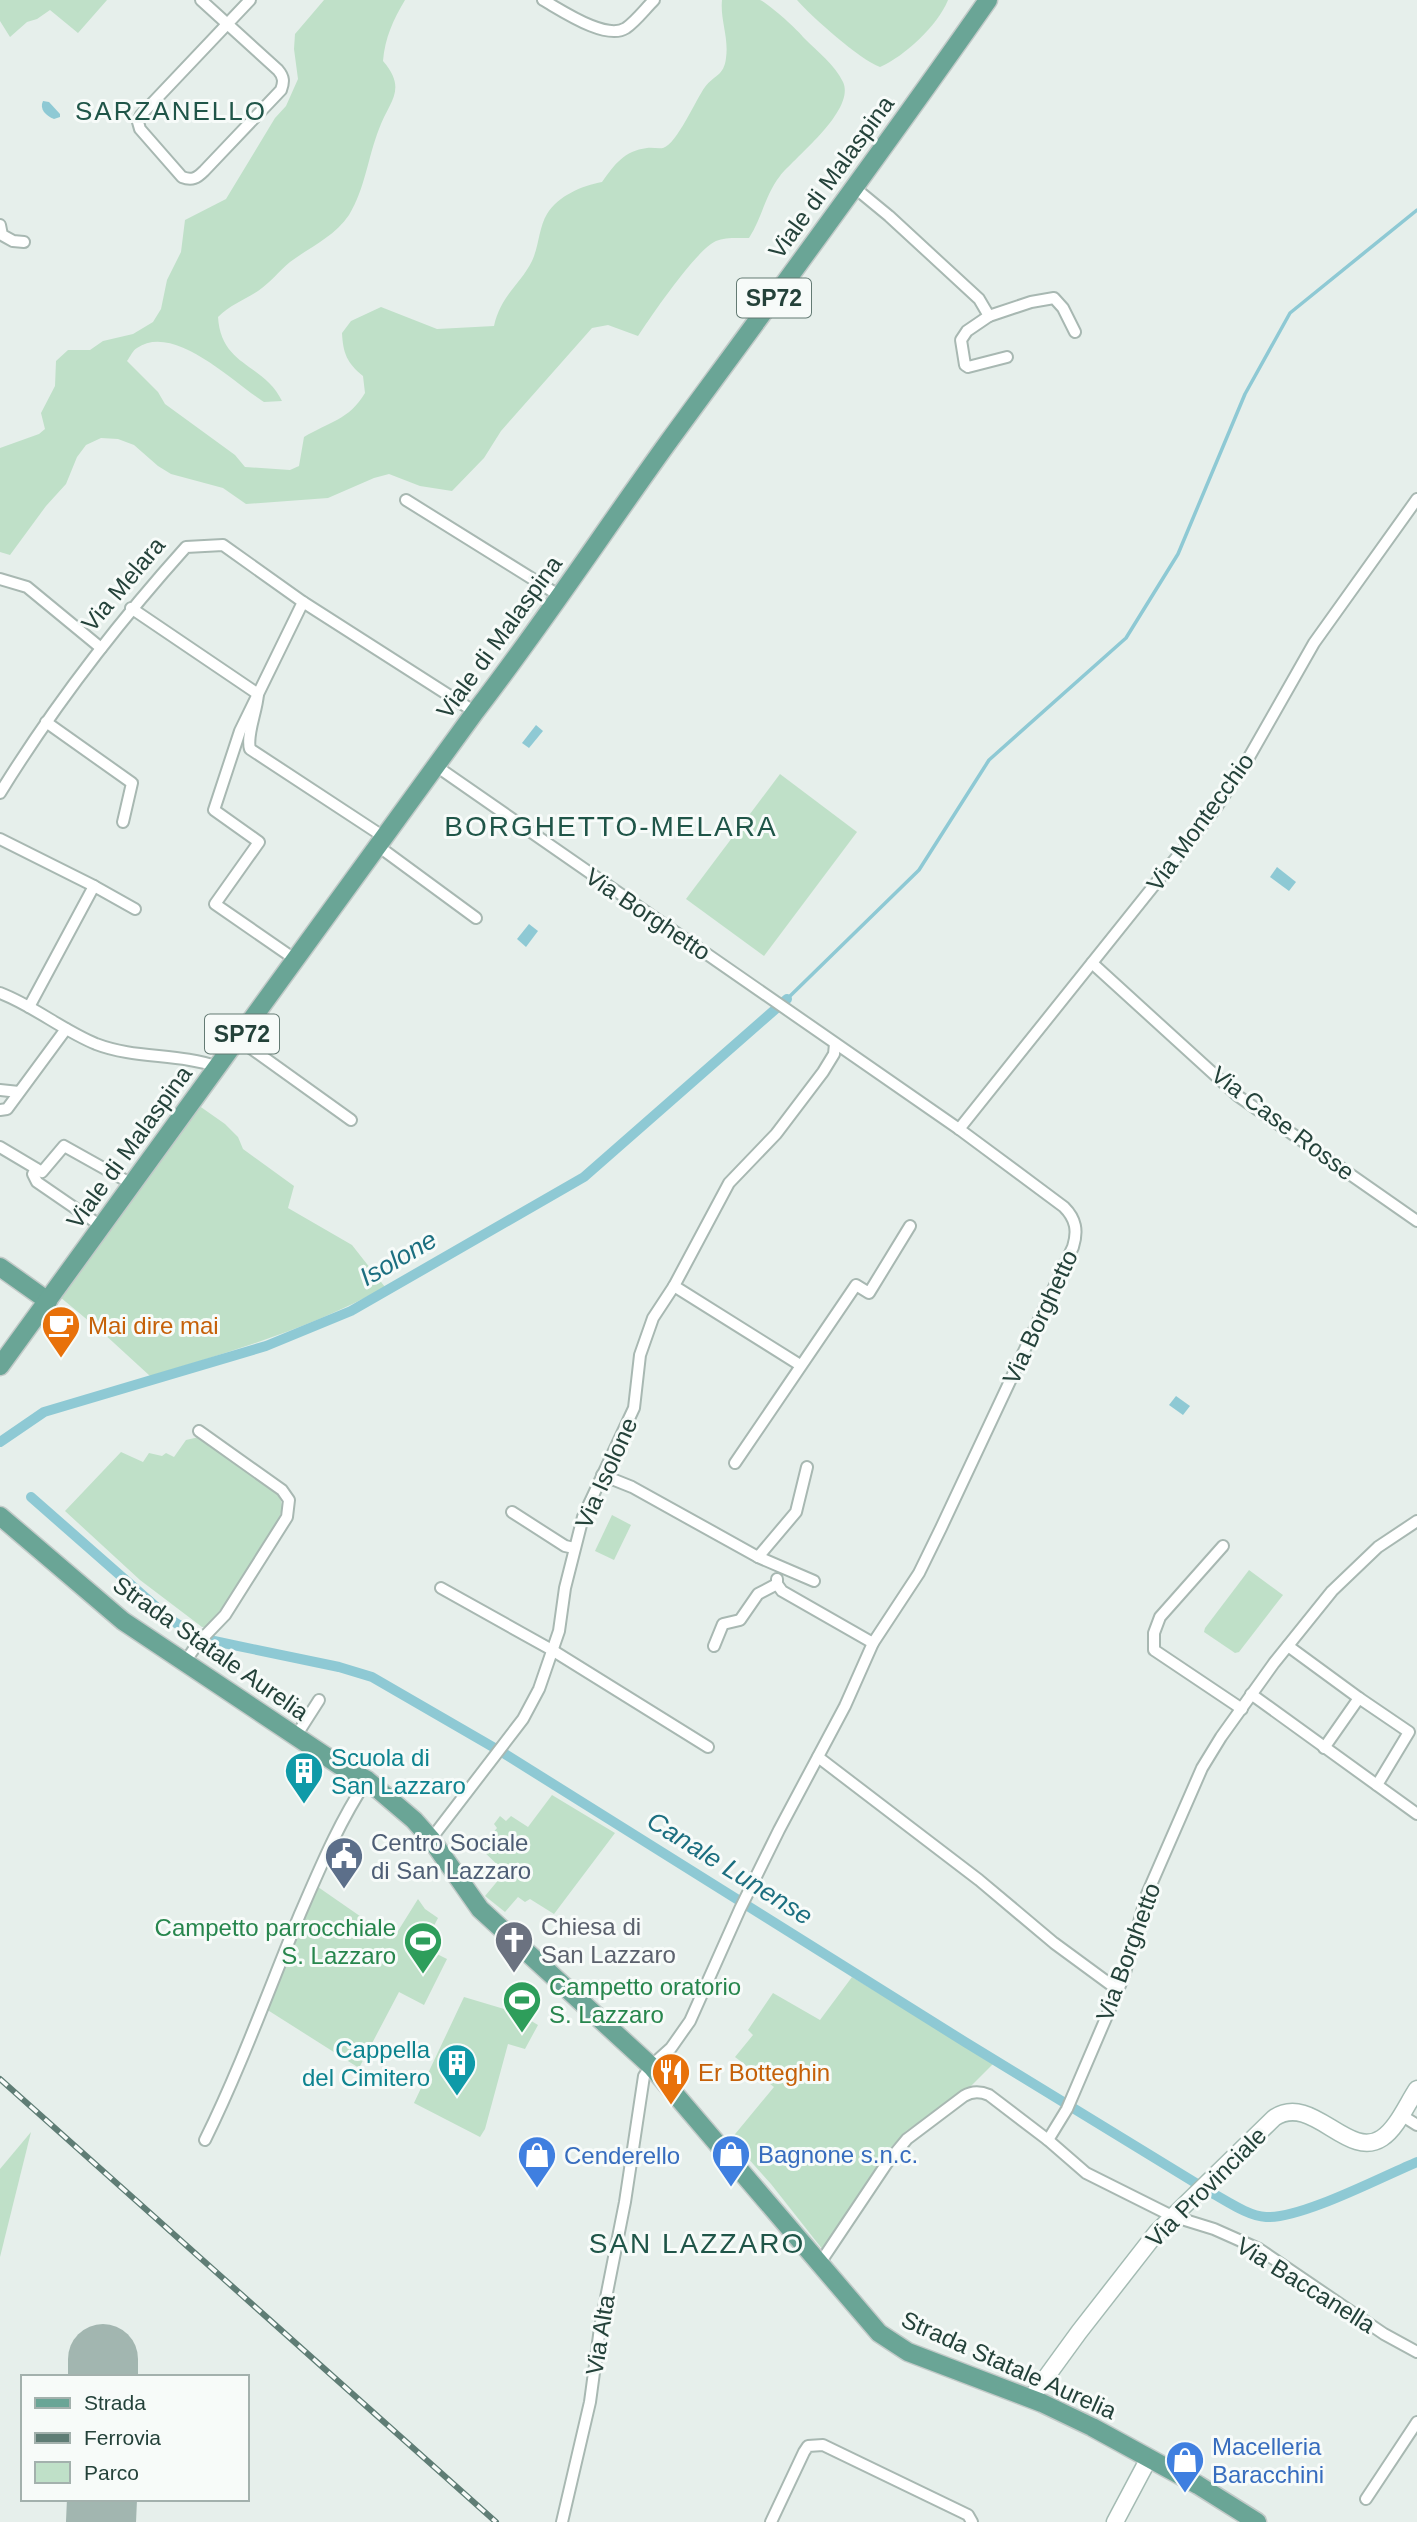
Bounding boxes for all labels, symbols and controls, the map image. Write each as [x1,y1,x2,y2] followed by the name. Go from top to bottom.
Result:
[763,90,899,264] street label: Viale di Malaspina
[75,96,267,126] district label: SARZANELLO
[737,278,811,318] road number: SP72
[76,531,170,636] street label: Via Melara
[431,550,567,724] street label: Viale di Malaspina
[1141,748,1259,896] street label: Via Montecchio
[444,811,778,842] district label: BORGHETTO-MELARA
[580,862,716,966] street label: Via Borghetto
[205,1015,279,1054] road number: SP72
[61,1060,197,1234] street label: Viale di Malaspina
[1206,1061,1360,1185] street label: Via Case Rosse
[354,1224,442,1292] water label: Isolone
[997,1246,1083,1388] street label: Via Borghetto
[40,1304,82,1359] cafe icon: Mai dire mai
[88,1312,219,1339] place label: Mai dire mai
[570,1413,642,1533] street label: Via Isolone
[108,1570,314,1726] street label: Strada Statale Aurelia
[331,1744,466,1799] place label: Scuola di San Lazzaro
[283,1750,325,1805] building icon: Scuola di San Lazzaro
[642,1805,818,1931] water label: Canale Lunense
[371,1829,531,1884] place label: Centro Sociale di San Lazzaro
[323,1835,365,1890] public building icon: Centro Sociale di San Lazzaro
[1091,1879,1165,2025] street label: Via Borghetto
[541,1913,676,1968] place label: Chiesa di San Lazzaro
[155,1914,396,1969] place label: Campetto parrocchiale S. Lazzaro
[493,1919,535,1974] church icon: Chiesa di San Lazzaro
[402,1920,444,1975] sports icon: Campetto parrocchiale S. Lazzaro
[549,1973,741,2028] place label: Campetto oratorio S. Lazzaro
[501,1979,543,2034] sports icon: Campetto oratorio S. Lazzaro
[302,2036,431,2091] place label: Cappella del Cimitero
[436,2042,478,2097] building icon: Cappella del Cimitero
[650,2051,692,2106] restaurant icon: Er Botteghin
[698,2059,830,2086] place label: Er Botteghin
[1140,2121,1272,2253] street label: Via Provinciale
[710,2133,752,2188] shop icon: Bagnone s.n.c.
[516,2134,558,2189] shop icon: Cenderello
[758,2141,918,2168] place label: Bagnone s.n.c.
[564,2142,680,2169] place label: Cenderello
[589,2228,805,2259] district label: SAN LAZZARO
[1232,2232,1381,2339] street label: Via Baccanella
[580,2292,620,2377] street label: Via Alta
[897,2305,1121,2425] street label: Strada Statale Aurelia
[21,2375,248,2501] legend
[84,2391,146,2414] text: Strada
[84,2426,161,2449] text: Ferrovia
[1212,2433,1324,2488] place label: Macelleria Baracchini
[1164,2439,1206,2494] shop icon: Macelleria Baracchini
[84,2461,139,2484] text: Parco

